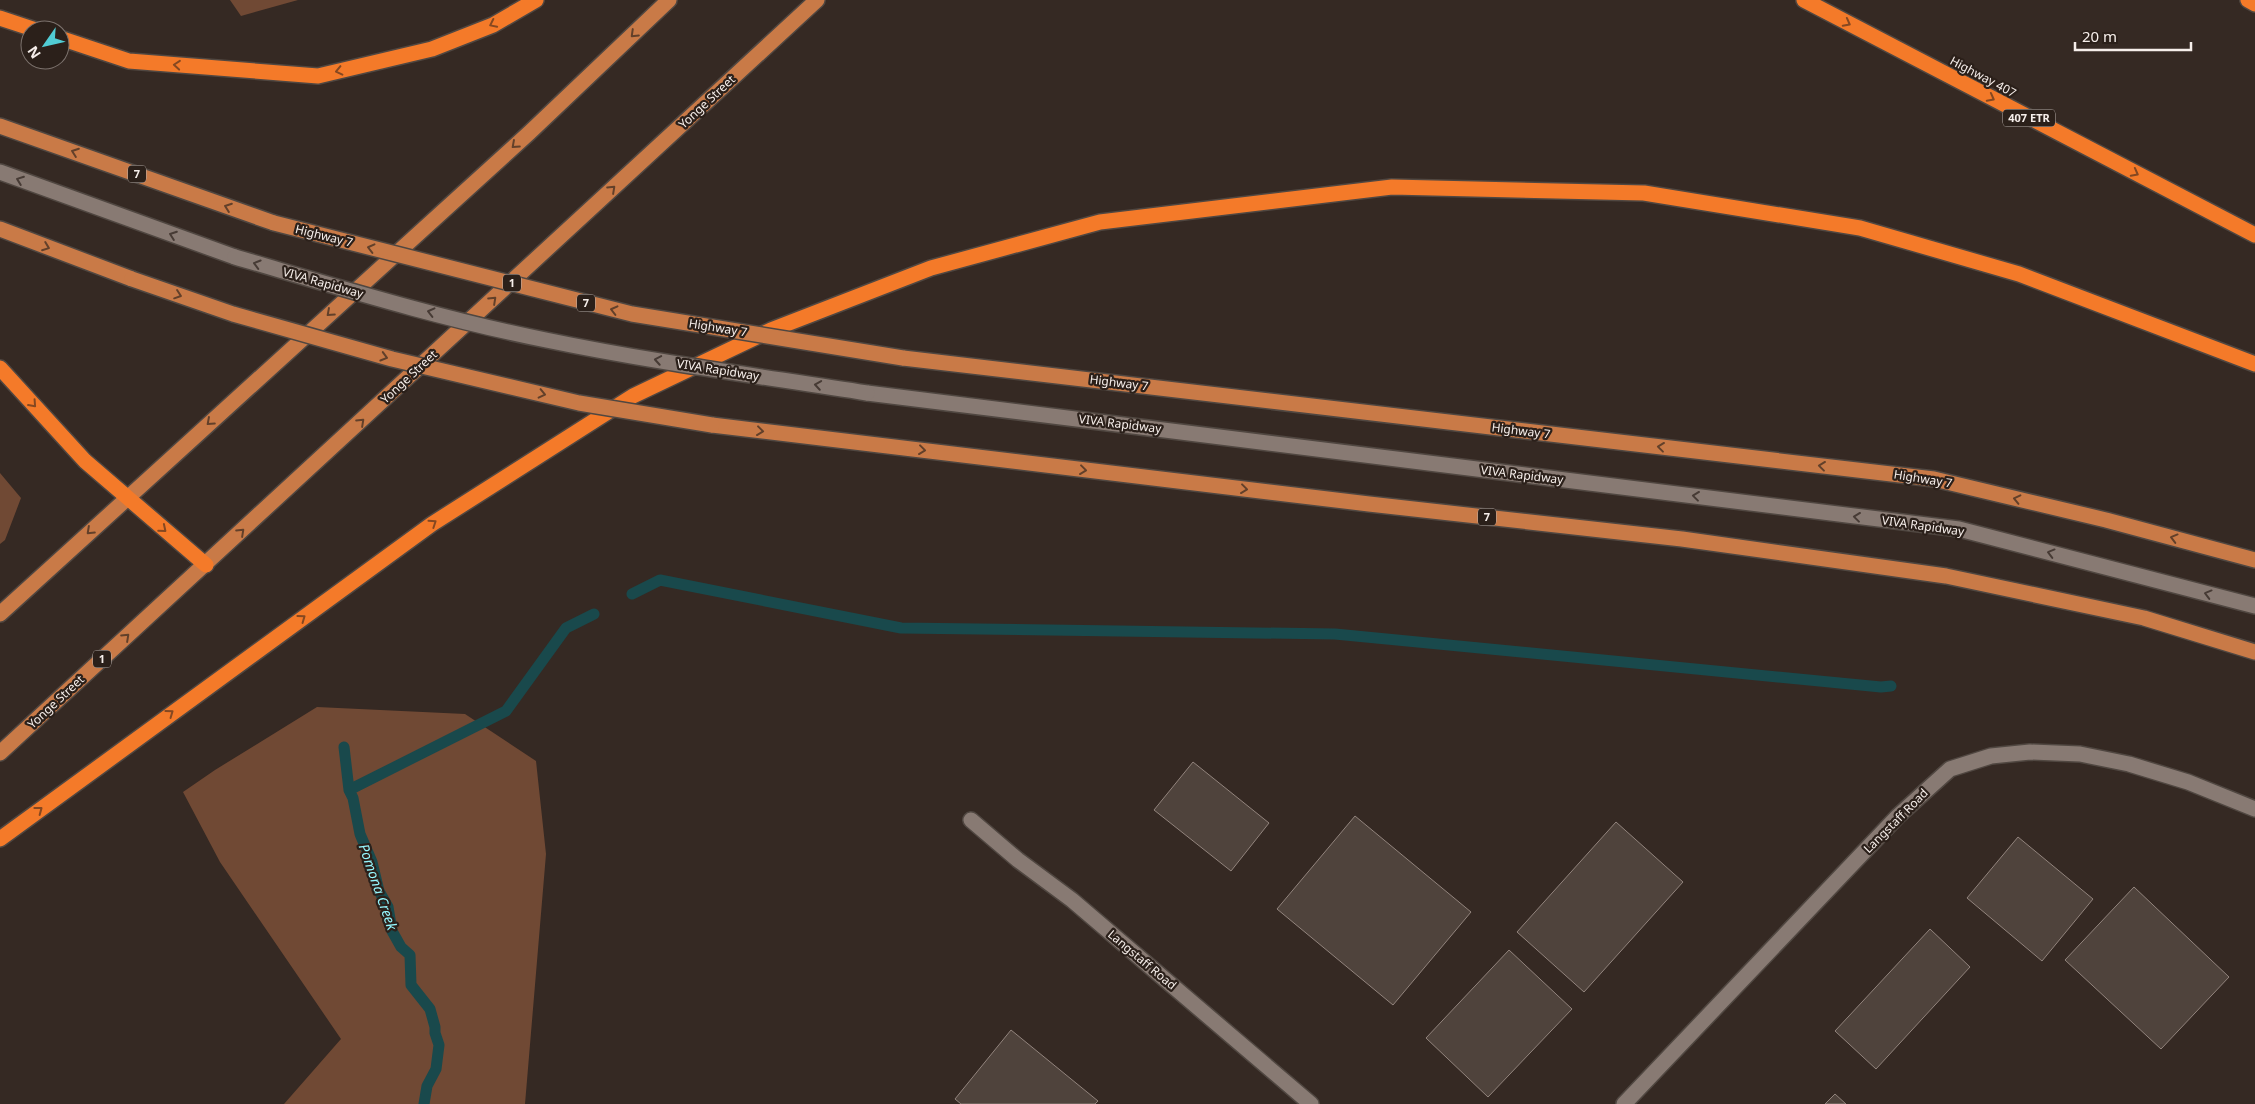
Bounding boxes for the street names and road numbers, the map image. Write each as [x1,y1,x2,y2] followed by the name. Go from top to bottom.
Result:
[1947,52,2019,101] street label: Highway 407
[675,71,739,132] street label: Yonge Street
[2003,110,2055,126] road number: 407 ETR
[128,165,146,182] road number: 7
[293,220,355,251] street label: Highway 7
[281,263,366,302] street label: VIVA Rapidway
[503,274,521,292] road number: 1
[577,294,595,312] road number: 7
[688,314,749,341] street label: Highway 7
[377,346,441,407] street label: Yonge Street
[676,355,761,385] street label: VIVA Rapidway
[1089,370,1150,395] street label: Highway 7
[1078,410,1163,437] street label: VIVA Rapidway
[1491,418,1552,443] street label: Highway 7
[1480,461,1565,488] street label: VIVA Rapidway
[1893,465,1954,492] street label: Highway 7
[1478,508,1496,526] road number: 7
[1881,511,1966,540] street label: VIVA Rapidway
[93,651,111,668] road number: 1
[24,671,88,732] street label: Yonge Street
[1860,785,1932,857] street label: Langstaff Road
[1104,926,1180,993] street label: Langstaff Road

